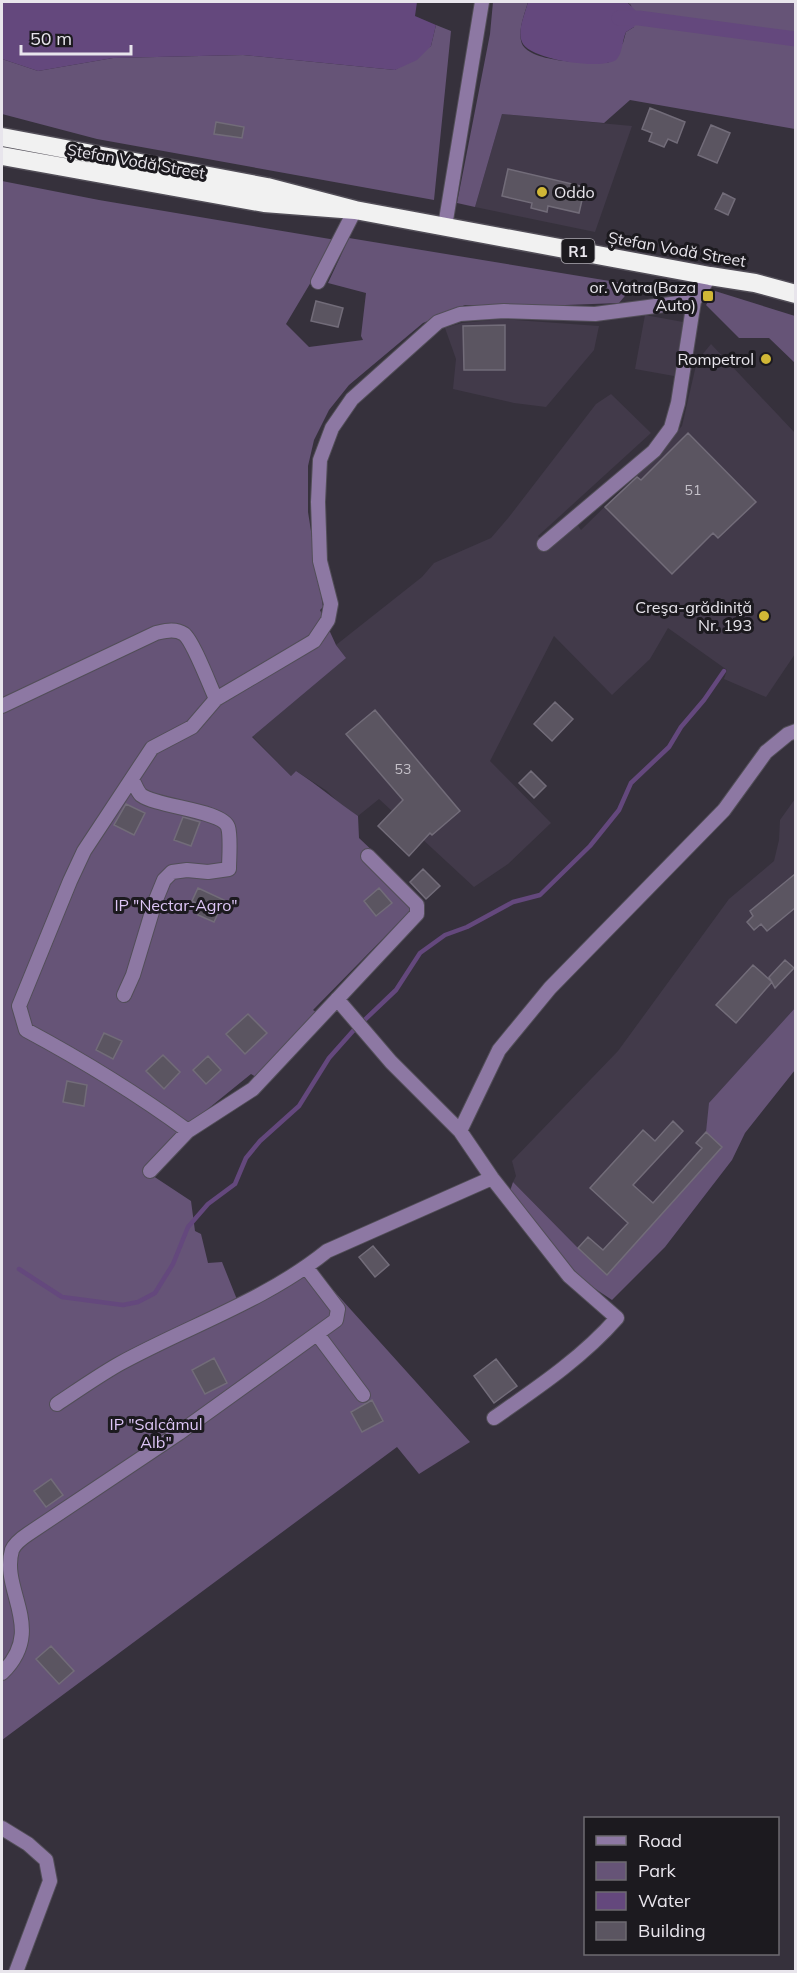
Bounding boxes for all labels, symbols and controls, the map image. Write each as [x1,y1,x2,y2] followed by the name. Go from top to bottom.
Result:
[21,18,130,56] scale bar
[30,27,72,50] text: 50 m
[66,139,207,183] street label: Ștefan Vodă Street
[554,182,595,202] place label: Oddo
[535,185,549,199] marker: Oddo
[607,227,748,271] street label: Ștefan Vodă Street
[562,239,594,263] road number: R1
[589,277,696,315] place label: or. Vatra(Baza Auto)
[701,289,715,303] marker: or. Vatra(Baza Auto)
[677,349,754,369] place label: Rompetrol
[759,352,773,366] marker: Rompetrol
[685,481,701,499] house number: 51
[635,597,752,635] place label: Creşa-grădiniţă Nr. 193
[757,609,771,623] marker: Creşa-grădiniţă Nr. 193
[395,760,411,778] house number: 53
[114,895,238,915] park label: IP "Nectar-Agro"
[110,1414,203,1452] park label: IP "Salcâmul Alb"
[584,1817,779,1955] legend
[638,1829,682,1852] text: Road
[638,1859,677,1882] text: Park
[638,1889,691,1912] text: Water
[638,1919,706,1942] text: Building

